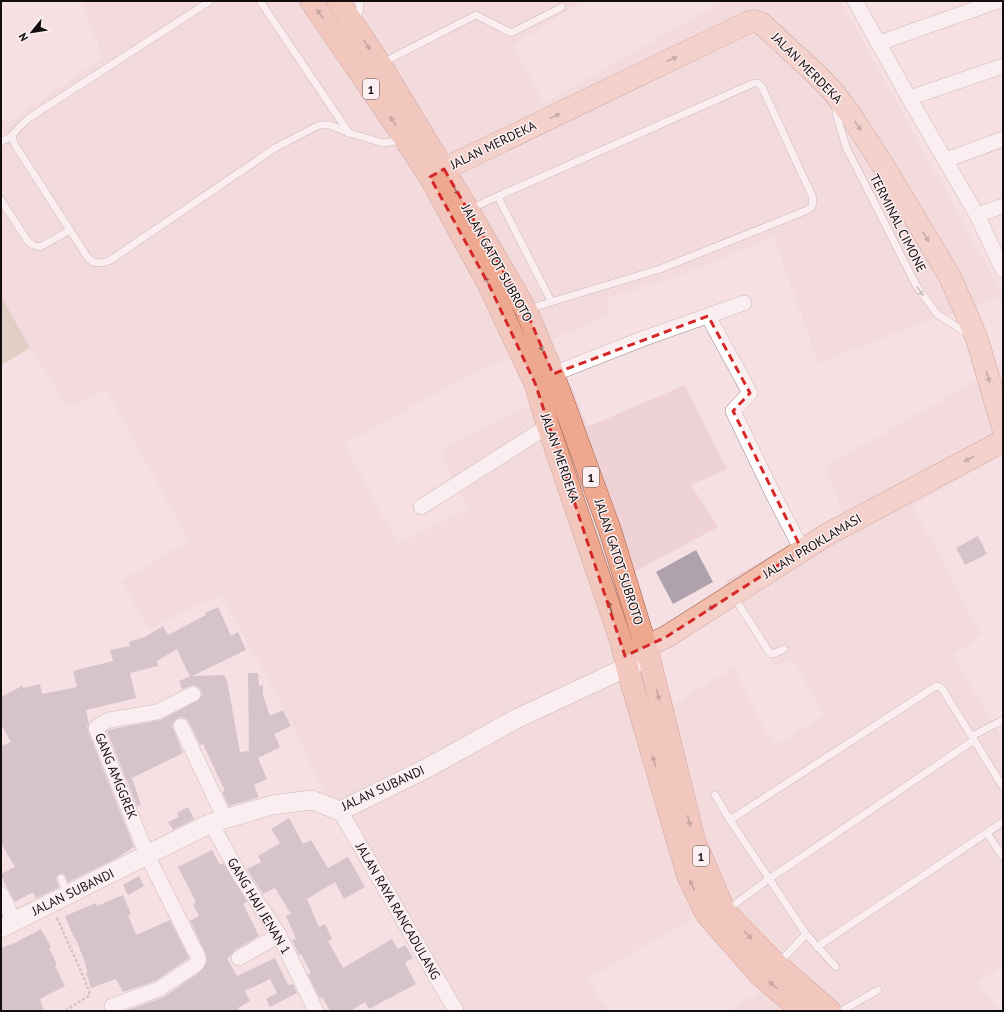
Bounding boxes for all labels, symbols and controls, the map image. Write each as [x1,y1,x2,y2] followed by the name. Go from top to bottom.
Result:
[316,9,324,19] one-way arrow
[12,12,52,52] north arrow
[767,28,846,107] street label: JALAN MERDEKA
[15,30,31,44] text: N
[363,40,371,50] one-way arrow
[666,56,677,62] one-way arrow
[363,79,379,99] road number: 1
[549,113,560,119] one-way arrow
[390,115,397,127] one-way arrow
[446,117,539,174] street label: JALAN MERDEKA
[854,121,862,131] one-way arrow
[866,171,930,275] street label: TERMINAL CIMONE
[453,184,460,196] one-way arrow
[457,200,536,325] street label: JALAN GATOT SUBROTO
[922,232,930,242] one-way arrow
[484,276,490,288] one-way arrow
[916,285,924,296] one-way arrow
[538,340,544,351] one-way arrow
[985,371,991,383] one-way arrow
[536,410,583,505] street label: JALAN MERDEKA
[963,456,974,463] one-way arrow
[583,467,599,487] road number: 1
[590,496,647,627] street label: JALAN GATOT SUBROTO
[759,510,864,583] street label: JALAN PROKLAMASI
[607,601,613,613] one-way arrow
[708,603,718,611] one-way arrow
[656,689,662,701] one-way arrow
[91,730,141,822] street label: GANG AMGGREK
[651,755,657,767] one-way arrow
[338,761,427,815] street label: JALAN SUBANDI
[687,815,693,827] one-way arrow
[351,839,444,983] street label: JALAN RAYA RANCADULANG
[693,846,709,866] road number: 1
[224,855,294,957] street label: GANG HAJI JENAN 1
[28,865,117,920] street label: JALAN SUBANDI
[689,879,695,891] one-way arrow
[743,930,752,940] one-way arrow
[768,981,778,990] one-way arrow

